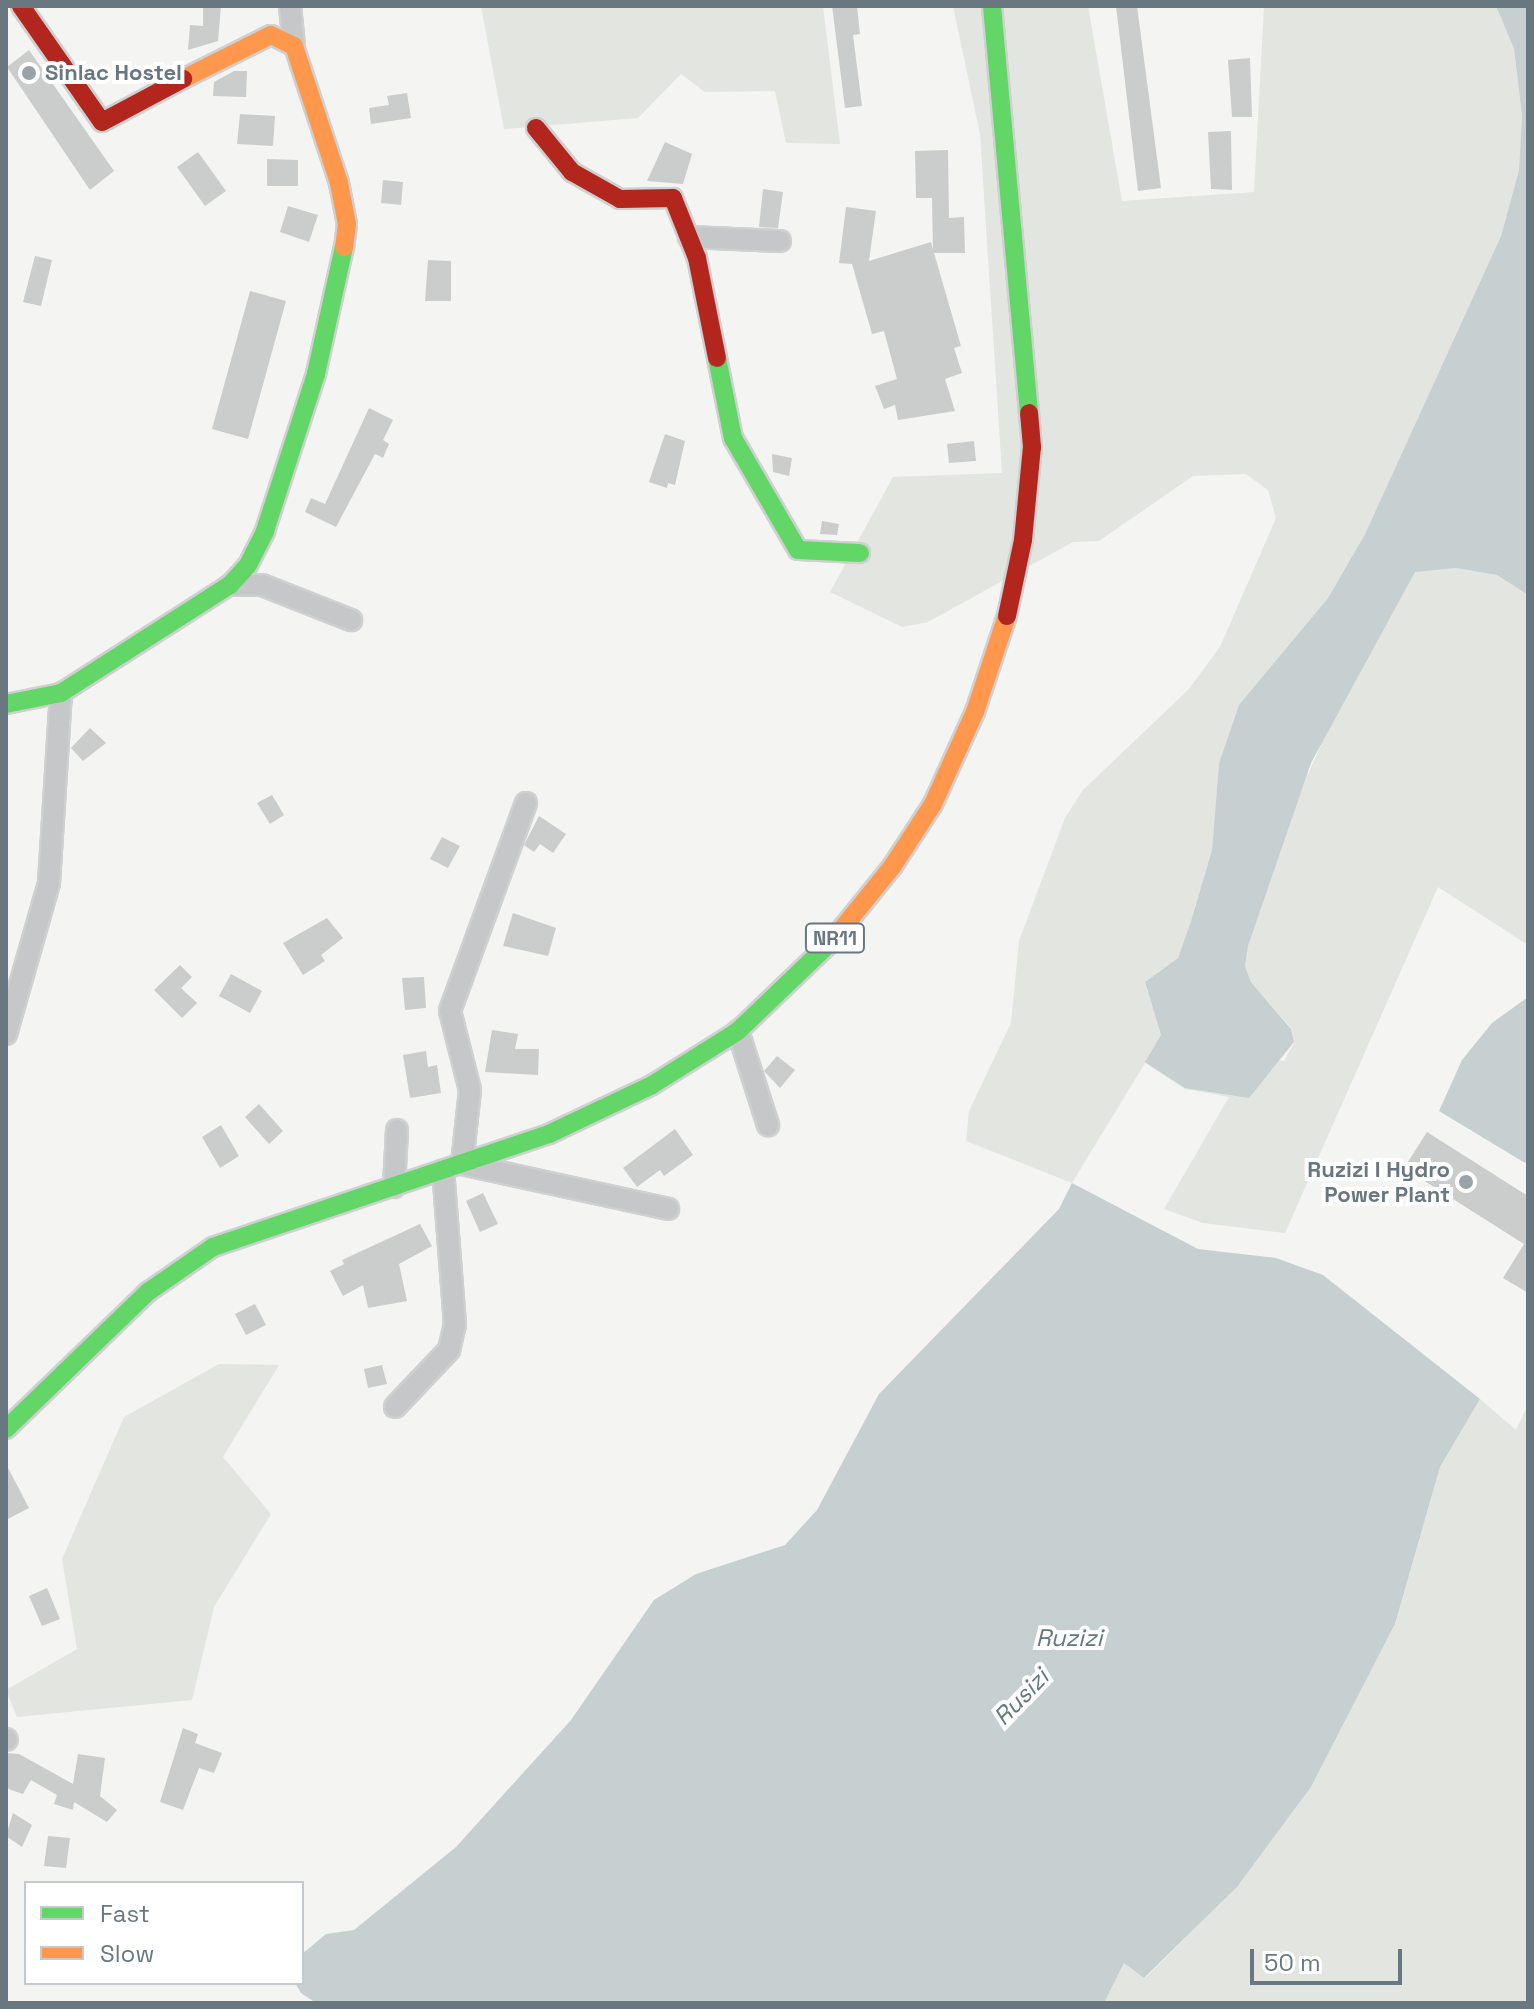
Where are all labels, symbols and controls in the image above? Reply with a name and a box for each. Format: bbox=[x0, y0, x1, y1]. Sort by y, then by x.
place label: Sinlac Hostel bbox=[45, 60, 182, 86]
marker: Sinlac Hostel bbox=[20, 64, 38, 82]
road number: NR11 bbox=[803, 922, 867, 954]
place label: Ruzizi I Hydro Power Plant bbox=[1307, 1156, 1450, 1208]
marker: Ruzizi I Hydro Power Plant bbox=[1457, 1173, 1475, 1191]
water label: Ruzizi bbox=[1036, 1624, 1102, 1652]
water label: Rusizi bbox=[987, 1663, 1055, 1731]
legend bbox=[24, 1881, 304, 1985]
text: Fast bbox=[100, 1898, 150, 1929]
scale bar bbox=[1254, 1933, 1406, 1983]
text: Slow bbox=[100, 1938, 154, 1969]
text: 50 m bbox=[1264, 1947, 1321, 1978]

